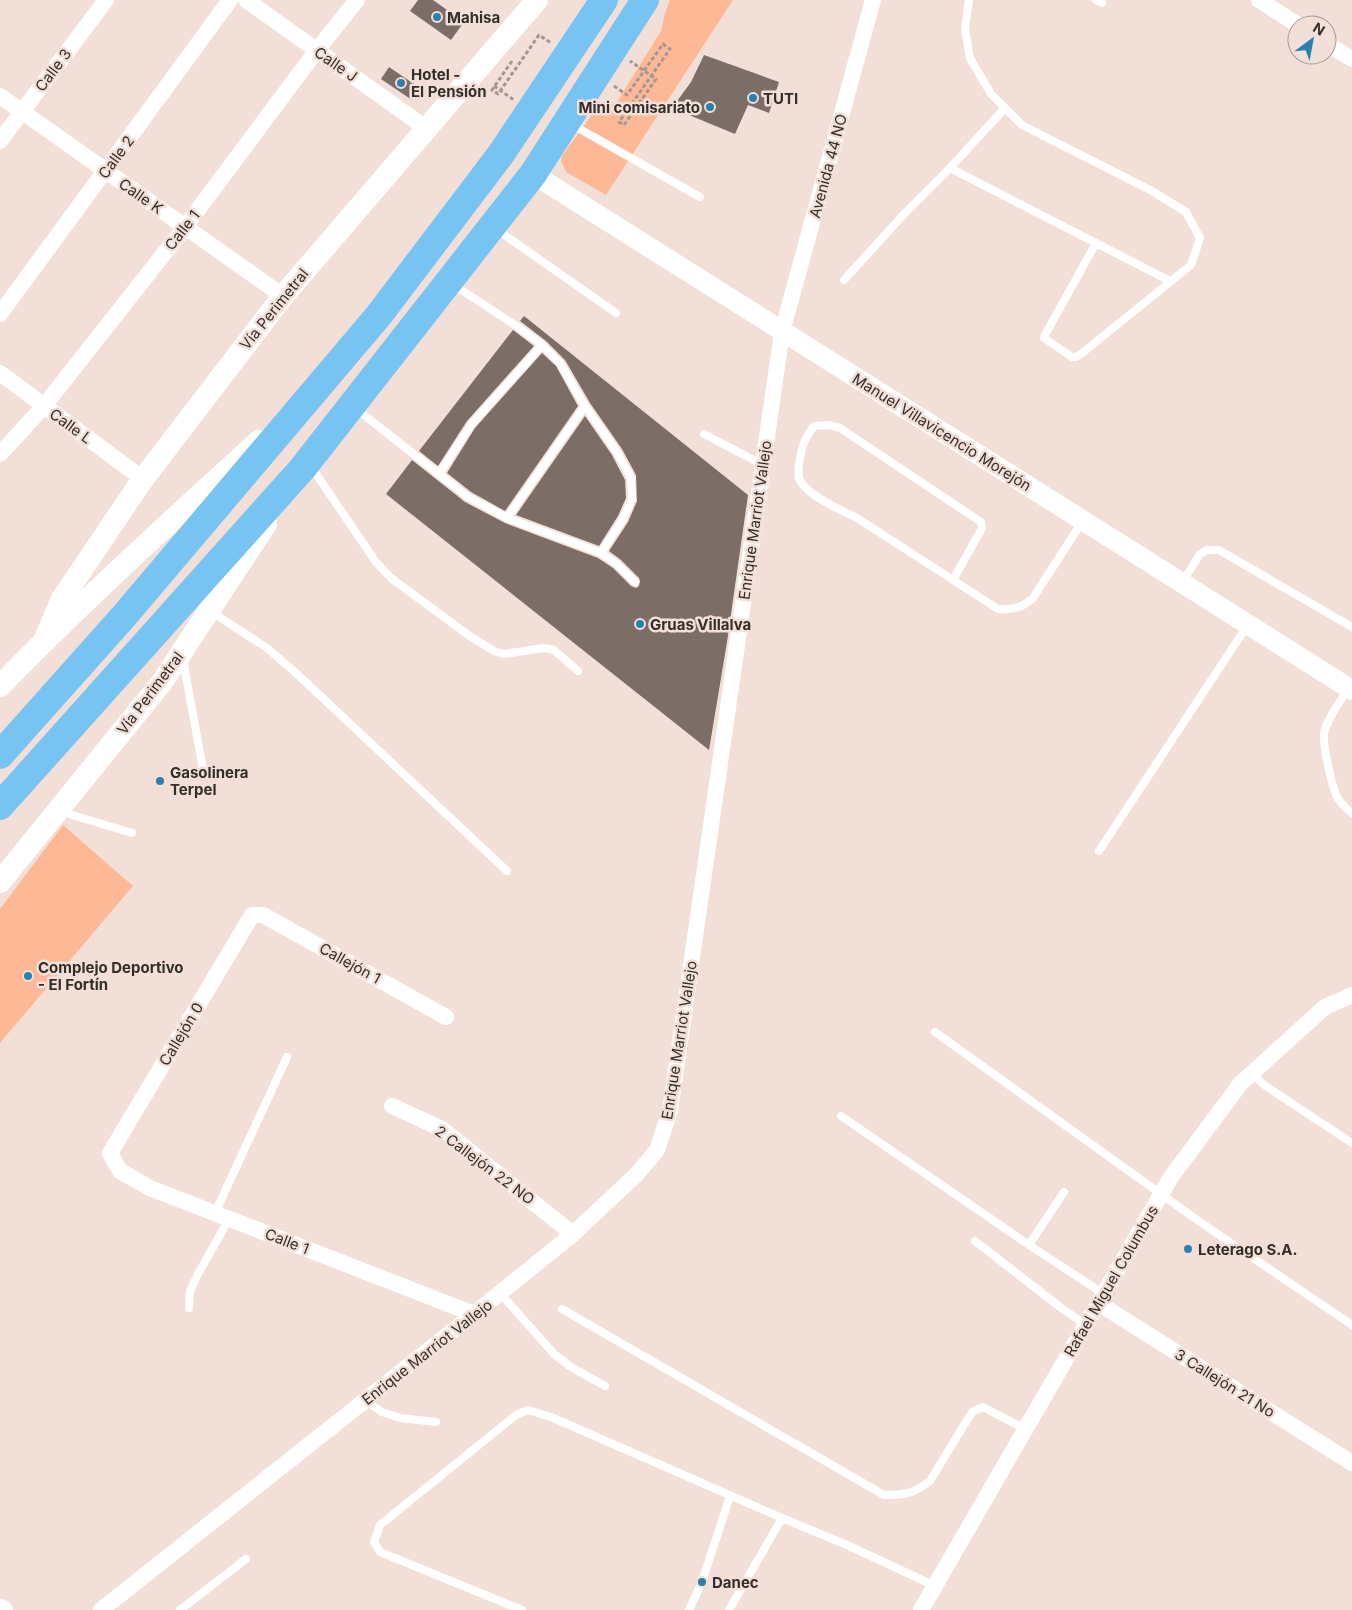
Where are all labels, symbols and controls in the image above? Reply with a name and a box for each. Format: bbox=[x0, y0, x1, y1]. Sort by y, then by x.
place label: Mahisa bbox=[447, 8, 500, 27]
marker: Mahisa bbox=[431, 11, 443, 23]
north arrow bbox=[1287, 15, 1337, 65]
text: N bbox=[1310, 19, 1328, 39]
street label: Calle J bbox=[311, 42, 361, 86]
street label: Calle 3 bbox=[31, 45, 75, 95]
place label: Hotel - El Pensión bbox=[411, 65, 487, 101]
marker: Hotel - El Pensión bbox=[395, 77, 407, 89]
place label: TUTI bbox=[763, 89, 798, 108]
marker: TUTI bbox=[747, 92, 759, 104]
place label: Mini comisariato bbox=[579, 98, 700, 117]
marker: Mini comisariato bbox=[704, 101, 716, 113]
street label: Avenida 44 NO bbox=[805, 112, 851, 220]
street label: Calle 2 bbox=[94, 132, 138, 182]
street label: Calle K bbox=[115, 174, 167, 218]
street label: Calle 1 bbox=[160, 206, 204, 254]
street label: Vía Perimetral bbox=[236, 265, 312, 353]
street label: Manuel Villavicencio Morejón bbox=[849, 369, 1035, 495]
street label: Calle L bbox=[46, 404, 96, 448]
street label: Enrique Marriot Vallejo bbox=[734, 439, 776, 601]
place label: Gruas Villalva bbox=[650, 615, 751, 634]
marker: Gruas Villalva bbox=[634, 618, 646, 630]
street label: Vía Perimetral bbox=[113, 648, 187, 738]
place label: Gasolinera Terpel bbox=[170, 763, 249, 799]
marker: Gasolinera Terpel bbox=[154, 775, 166, 787]
street label: Callejón 1 bbox=[316, 938, 384, 988]
place label: Complejo Deportivo - El Fortín bbox=[38, 958, 184, 994]
street label: Enrique Marriot Vallejo bbox=[657, 959, 701, 1121]
marker: Complejo Deportivo - El Fortín bbox=[22, 970, 34, 982]
street label: Callejón 0 bbox=[155, 999, 207, 1069]
street label: 2 Callejón 22 NO bbox=[431, 1121, 539, 1209]
street label: Rafael Miguel Columbus bbox=[1060, 1202, 1162, 1360]
street label: Calle 1 bbox=[262, 1224, 312, 1258]
place label: Leterago S.A. bbox=[1198, 1240, 1298, 1259]
marker: Leterago S.A. bbox=[1182, 1243, 1194, 1255]
street label: Enrique Marriot Vallejo bbox=[358, 1295, 496, 1409]
street label: 3 Callejón 21 No bbox=[1171, 1345, 1279, 1421]
place label: Danec bbox=[712, 1573, 759, 1592]
marker: Danec bbox=[696, 1576, 708, 1588]

